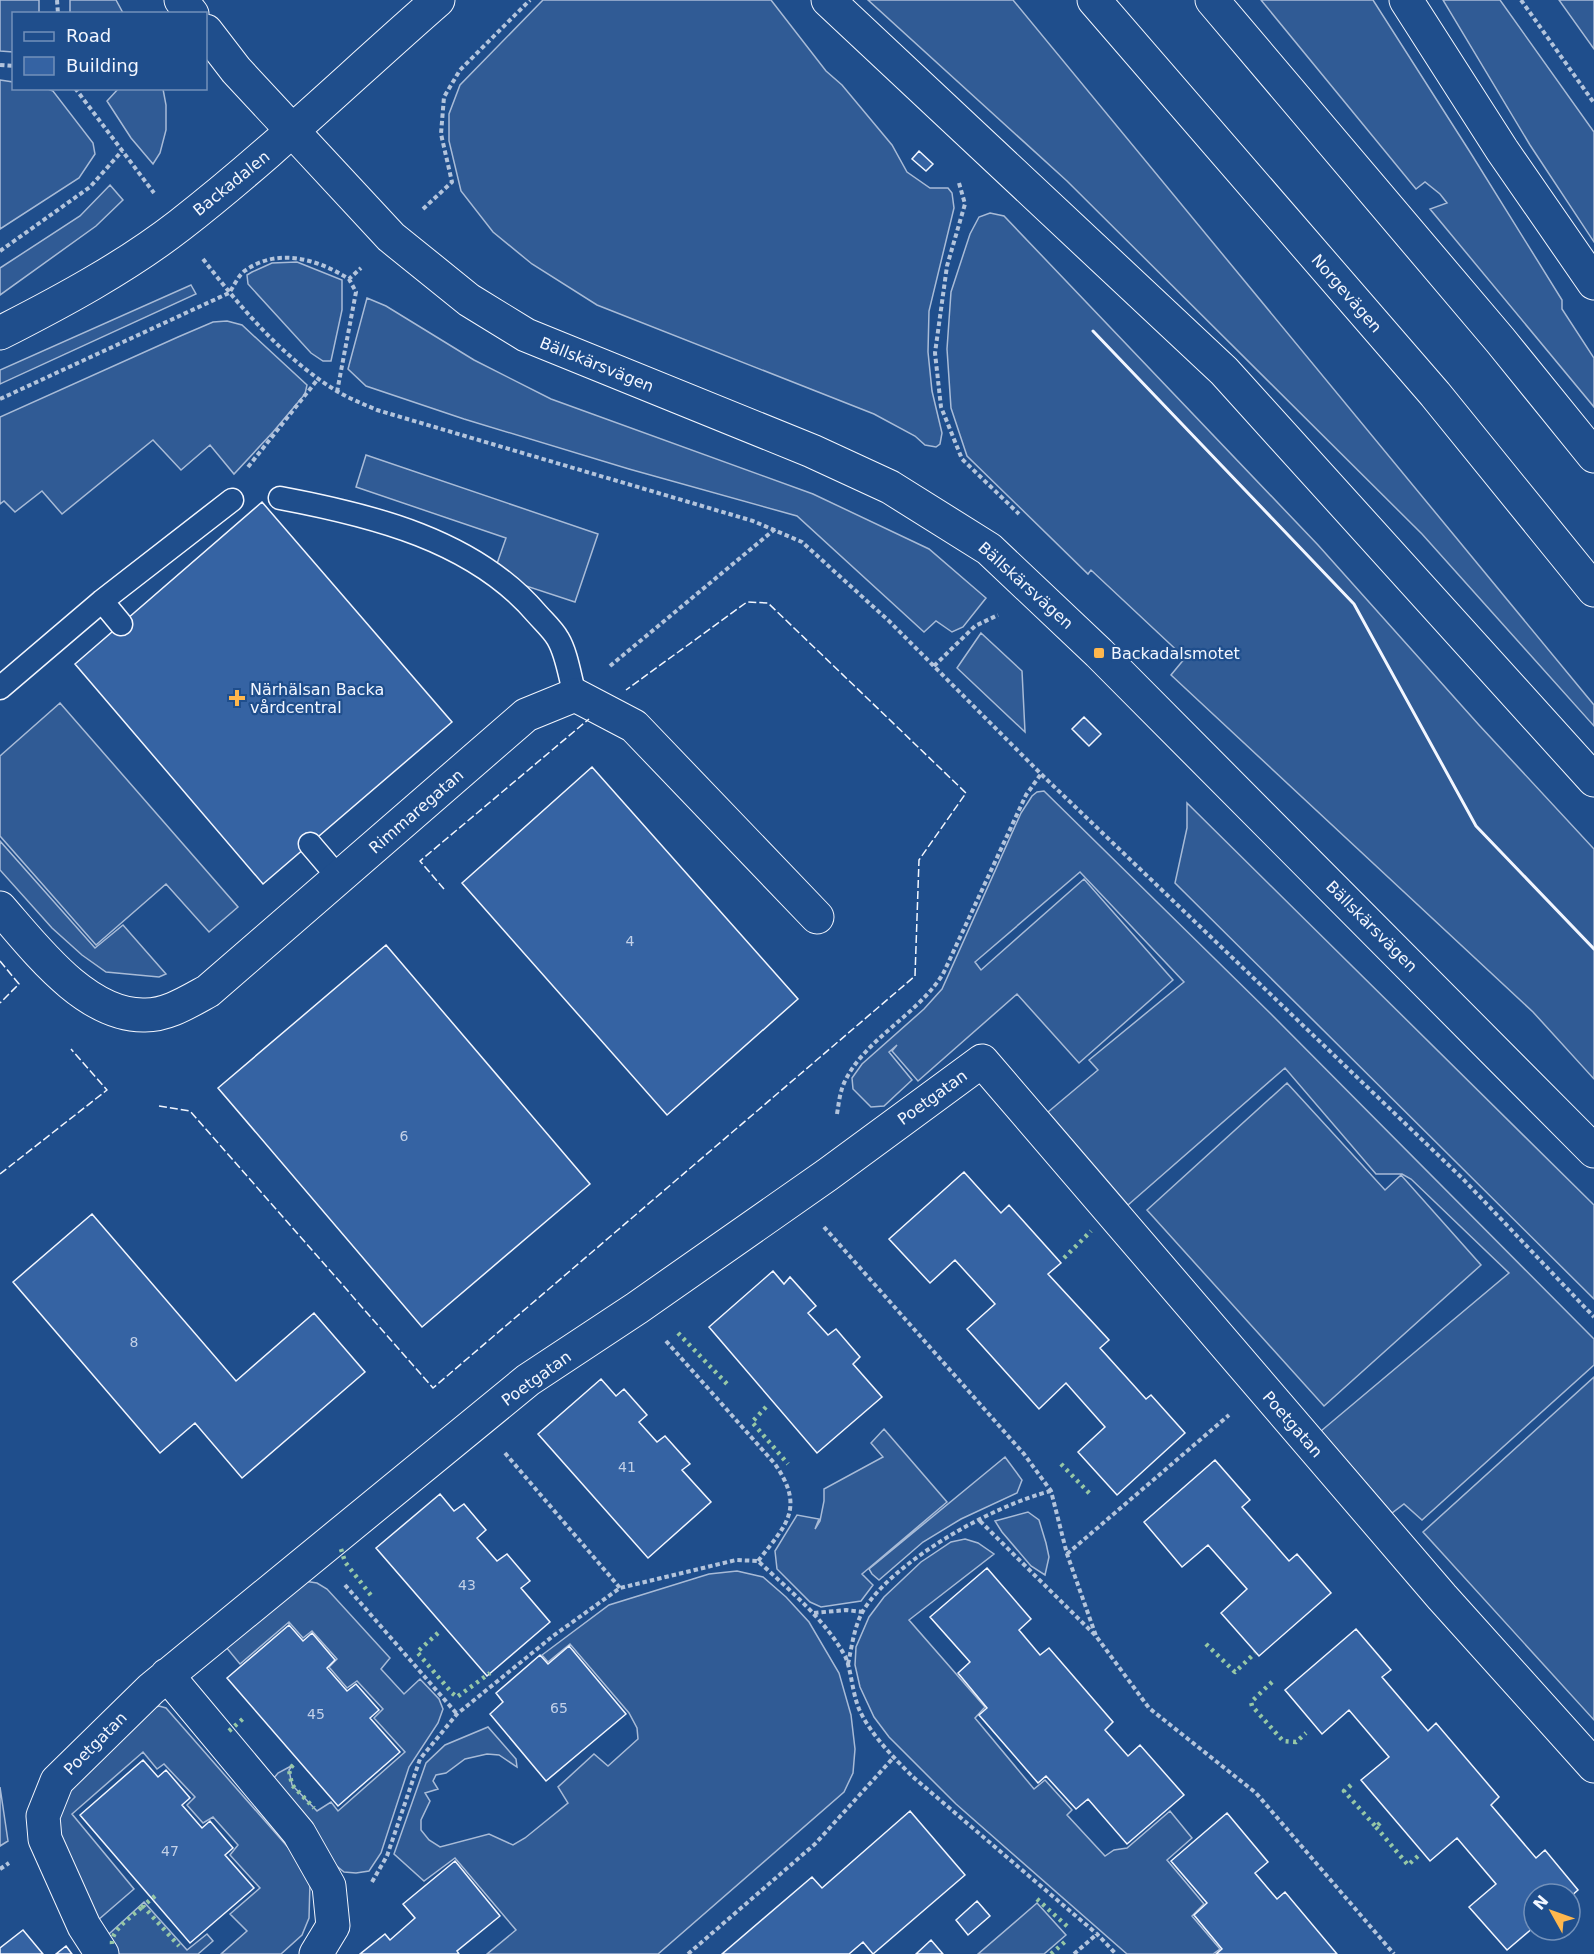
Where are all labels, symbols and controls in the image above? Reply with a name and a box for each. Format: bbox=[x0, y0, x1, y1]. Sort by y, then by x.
legend bbox=[12, 12, 207, 90]
text: Road bbox=[66, 25, 111, 46]
text: Building bbox=[66, 55, 139, 76]
street label: Backadalen bbox=[189, 147, 273, 220]
street label: Norgevägen bbox=[1307, 250, 1386, 336]
street label: Bällskärsvägen bbox=[537, 333, 657, 396]
street label: Bällskärsvägen bbox=[974, 538, 1077, 633]
place label: Backadalsmotet bbox=[1111, 644, 1240, 663]
marker: Backadalsmotet bbox=[1092, 646, 1106, 660]
place label: Närhälsan Backa vårdcentral bbox=[250, 680, 384, 717]
marker: Närhälsan Backa vårdcentral bbox=[228, 689, 246, 707]
street label: Rimmaregatan bbox=[365, 765, 467, 858]
street label: Bällskärsvägen bbox=[1322, 877, 1421, 976]
house number: 4 bbox=[626, 933, 635, 949]
street label: Poetgatan bbox=[894, 1066, 971, 1129]
house number: 6 bbox=[400, 1128, 409, 1144]
house number: 8 bbox=[130, 1334, 138, 1350]
street label: Poetgatan bbox=[498, 1347, 575, 1410]
street label: Poetgatan bbox=[1259, 1387, 1326, 1461]
house number: 41 bbox=[618, 1459, 636, 1475]
house number: 43 bbox=[458, 1577, 476, 1593]
house number: 65 bbox=[550, 1700, 568, 1716]
house number: 45 bbox=[307, 1706, 325, 1722]
street label: Poetgatan bbox=[60, 1708, 131, 1779]
house number: 47 bbox=[161, 1843, 179, 1859]
north arrow bbox=[1522, 1882, 1582, 1942]
text: N bbox=[1529, 1891, 1552, 1914]

